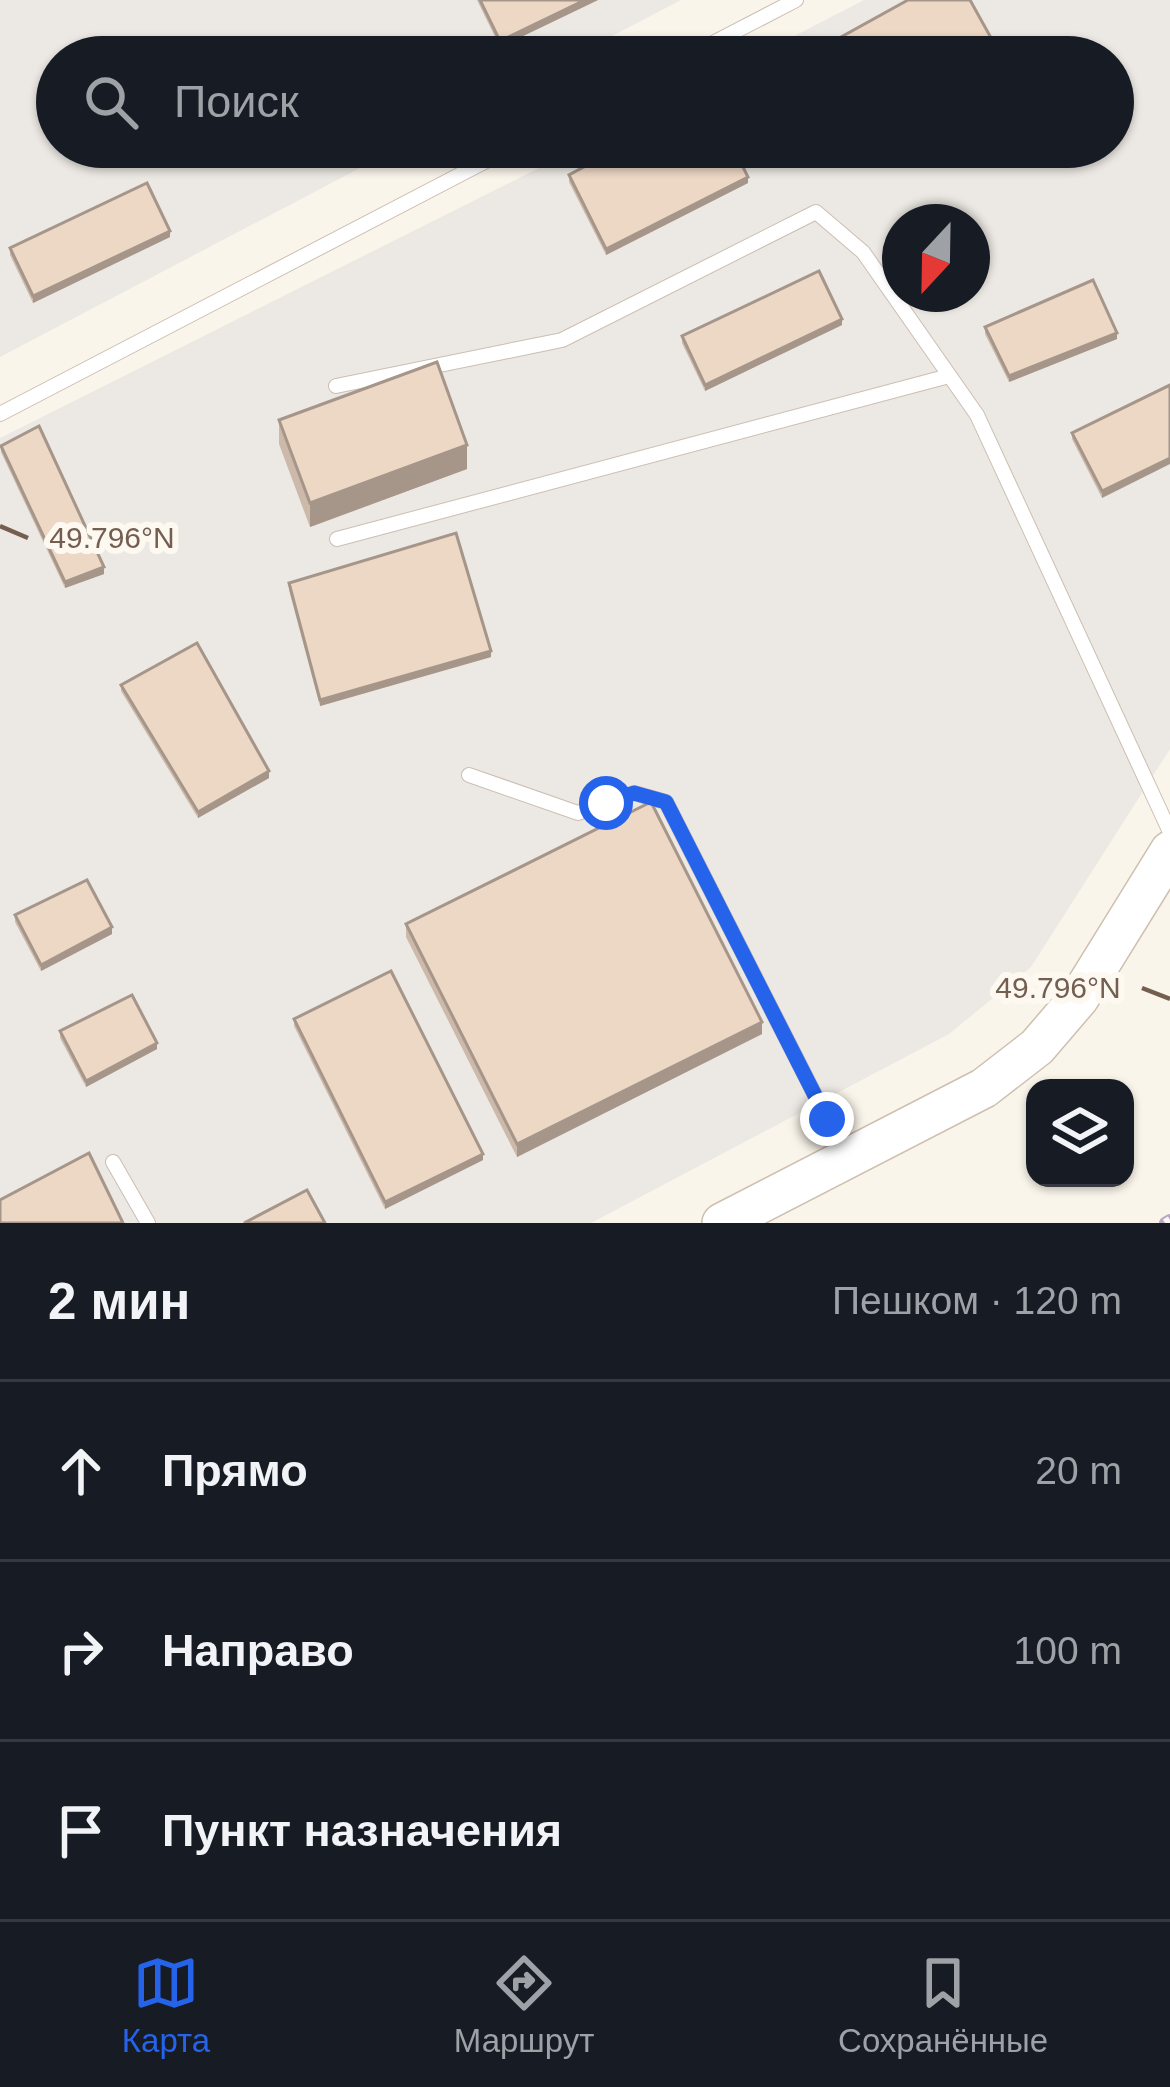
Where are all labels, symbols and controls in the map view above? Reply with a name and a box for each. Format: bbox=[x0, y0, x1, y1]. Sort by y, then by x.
search box bbox=[36, 36, 1134, 168]
icon: search bbox=[78, 69, 144, 135]
text: Поиск bbox=[174, 76, 299, 127]
north arrow bbox=[882, 204, 990, 312]
text: 49.796°N bbox=[49, 521, 175, 554]
route start bbox=[579, 776, 633, 830]
text: 49.796°N bbox=[995, 971, 1121, 1004]
map controls bbox=[1026, 1079, 1134, 1187]
button: layers bbox=[1026, 1079, 1134, 1187]
route end bbox=[800, 1092, 854, 1146]
text: 2 мин bbox=[48, 1273, 190, 1330]
text: Пешком · 120 m bbox=[832, 1279, 1122, 1322]
icon: ahead bbox=[48, 1438, 114, 1504]
text: Прямо bbox=[162, 1445, 308, 1496]
text: 20 m bbox=[1035, 1449, 1122, 1492]
icon: right bbox=[48, 1618, 114, 1684]
text: Направо bbox=[162, 1625, 354, 1676]
text: 100 m bbox=[1014, 1629, 1122, 1672]
icon: arrive bbox=[48, 1798, 114, 1864]
text: Пункт назначения bbox=[162, 1805, 562, 1856]
tab: Карта bbox=[122, 1950, 210, 2060]
tab: Маршрут bbox=[454, 1950, 594, 2060]
tab: Сохранённые bbox=[838, 1950, 1048, 2060]

